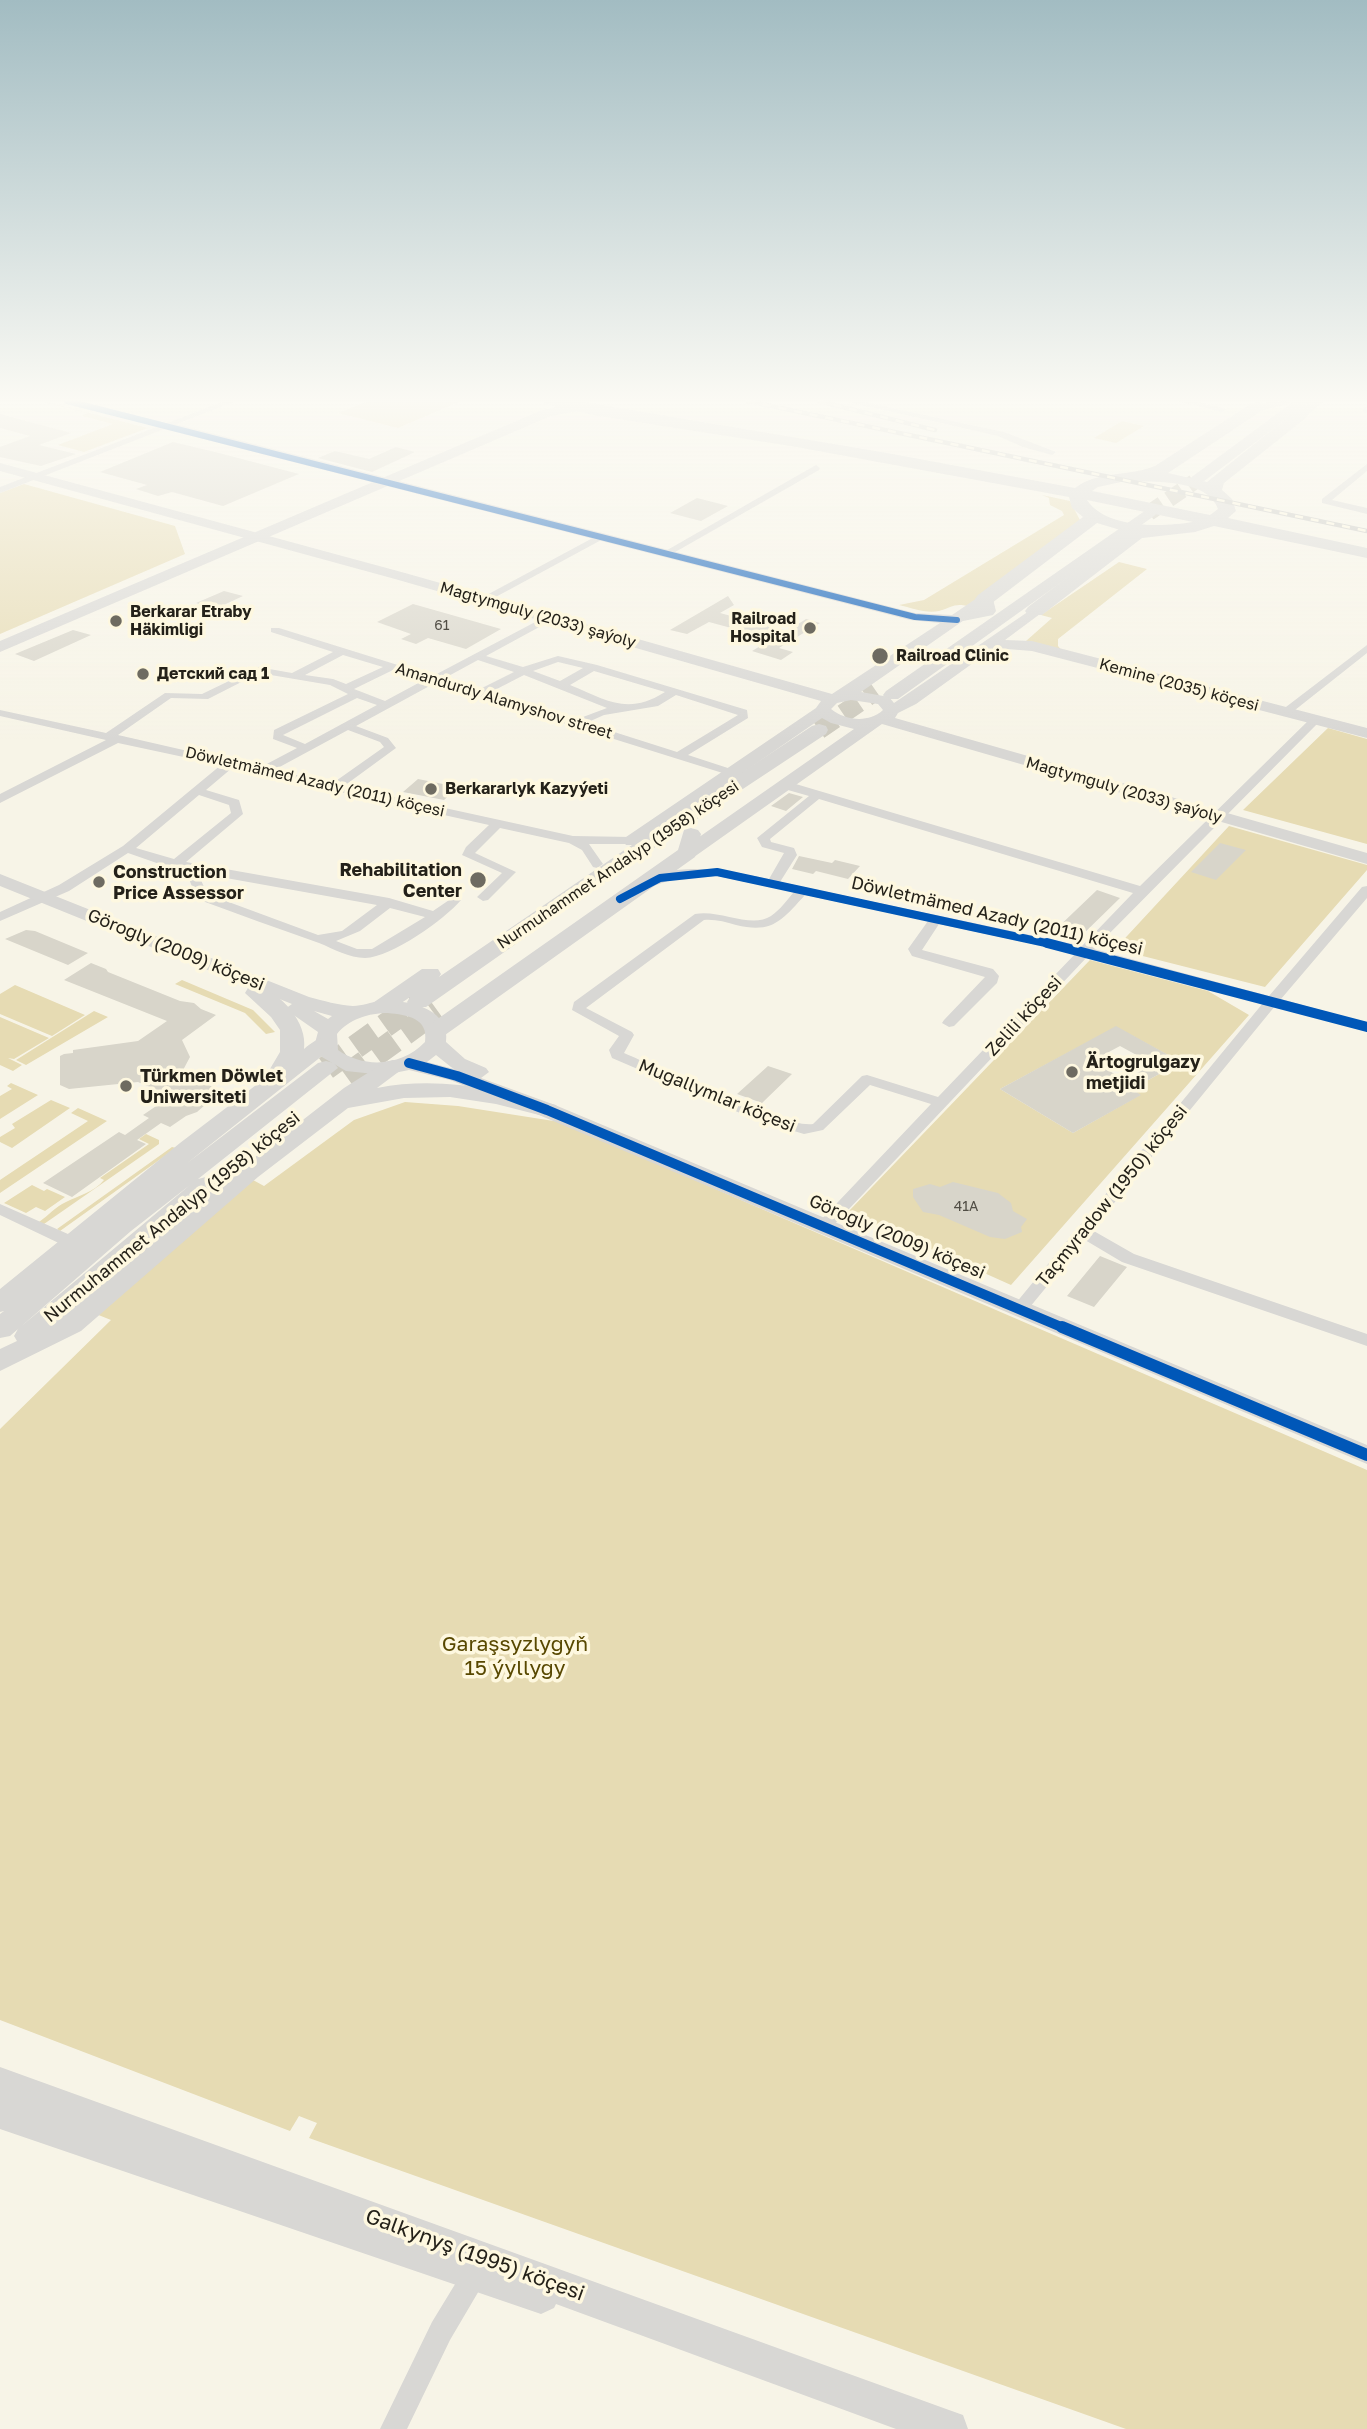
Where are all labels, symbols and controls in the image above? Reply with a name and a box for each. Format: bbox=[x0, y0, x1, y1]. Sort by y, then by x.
street label: Magtymguly (2033) şaýoly bbox=[438, 578, 638, 652]
place label: Berkarar Etraby Häkimligi bbox=[130, 602, 252, 640]
place label: Railroad Hospital bbox=[730, 609, 796, 647]
marker: Berkarar Etraby Häkimligi bbox=[108, 613, 124, 629]
house number: 61 bbox=[434, 618, 450, 634]
marker: Railroad Hospital bbox=[802, 620, 818, 636]
marker: Railroad Clinic bbox=[870, 646, 890, 666]
place label: Railroad Clinic bbox=[896, 646, 1009, 666]
street label: Kemine (2035) köçesi bbox=[1097, 654, 1261, 716]
street label: Amandurdy Alamyshov street bbox=[393, 659, 615, 743]
place label: Детский сад 1 bbox=[157, 664, 269, 684]
marker: Детский сад 1 bbox=[135, 666, 151, 682]
street label: Döwletmämed Azady (2011) köçesi bbox=[183, 743, 447, 821]
street label: Magtymguly (2033) şaýoly bbox=[1024, 753, 1224, 827]
street label: Nurmuhammet Andalyp (1958) köçesi bbox=[493, 777, 743, 953]
place label: Berkararlyk Kazyýeti bbox=[445, 779, 608, 799]
marker: Berkararlyk Kazyýeti bbox=[423, 781, 439, 797]
place label: Rehabilitation Center bbox=[339, 859, 462, 902]
place label: Construction Price Assessor bbox=[113, 861, 244, 903]
marker: Rehabilitation Center bbox=[468, 870, 488, 890]
street label: Döwletmämed Azady (2011) köçesi bbox=[849, 872, 1145, 960]
marker: Construction Price Assessor bbox=[91, 874, 107, 890]
street label: Görogly (2009) köçesi bbox=[84, 905, 268, 995]
street label: Zelili köçesi bbox=[981, 971, 1067, 1061]
place label: Ärtogrulgazy metjidi bbox=[1086, 1051, 1200, 1094]
street label: Mugallymlar köçesi bbox=[635, 1055, 799, 1137]
marker: Ärtogrulgazy metjidi bbox=[1064, 1064, 1080, 1080]
place label: Türkmen Döwlet Uniwersiteti bbox=[140, 1065, 283, 1108]
marker: Türkmen Döwlet Uniwersiteti bbox=[118, 1078, 134, 1094]
street label: Taçmyradow (1950) köçesi bbox=[1032, 1101, 1192, 1291]
street label: Nurmuhammet Andalyp (1958) köçesi bbox=[39, 1107, 305, 1327]
street label: Görogly (2009) köçesi bbox=[806, 1190, 988, 1284]
house number: 41A bbox=[954, 1199, 978, 1215]
park label: Garaşsyzlygyň 15 ýyllygy bbox=[442, 1631, 588, 1681]
street label: Galkynyş (1995) köçesi bbox=[362, 2204, 588, 2306]

